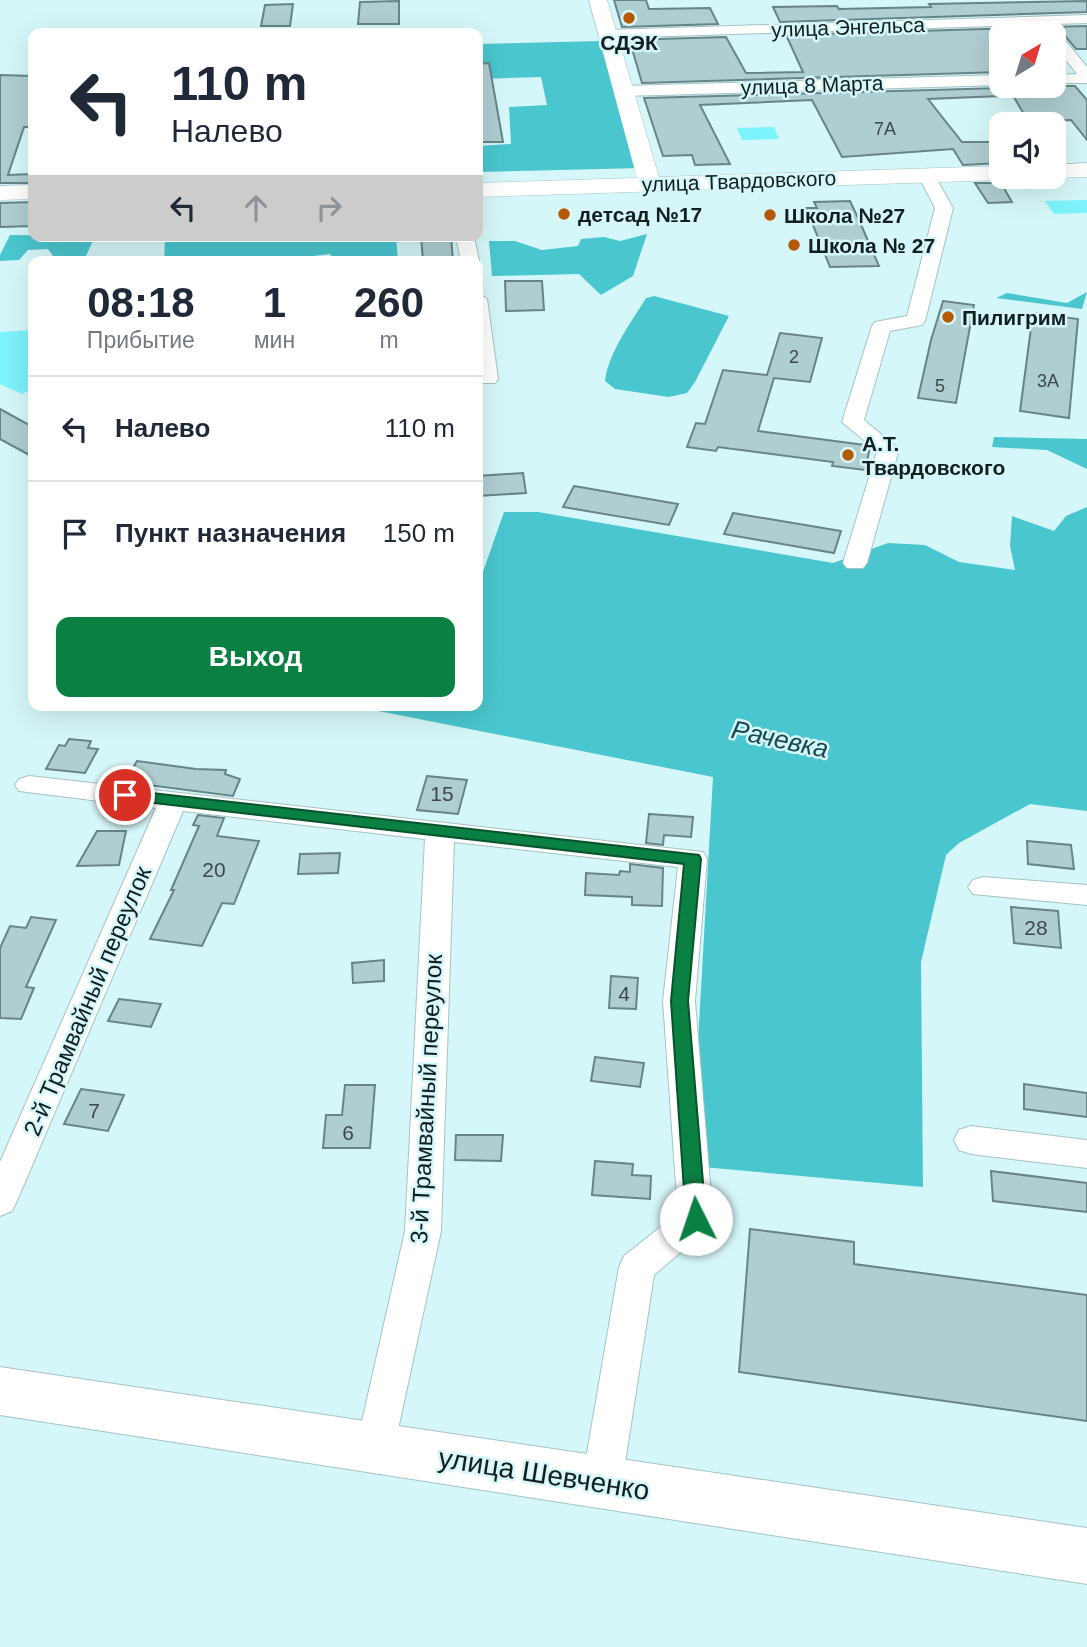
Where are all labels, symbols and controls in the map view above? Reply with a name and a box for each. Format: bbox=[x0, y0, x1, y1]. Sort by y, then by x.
marker: СДЭК bbox=[621, 10, 637, 26]
street label: улица Энгельса bbox=[771, 13, 926, 41]
north arrow bbox=[989, 21, 1066, 98]
map controls bbox=[989, 21, 1066, 189]
place label: СДЭК bbox=[600, 31, 658, 54]
icon: left bbox=[56, 56, 147, 147]
text: 110 m bbox=[171, 56, 307, 110]
street label: улица 8 Марта bbox=[740, 71, 884, 99]
button: sound bbox=[989, 112, 1066, 189]
text: Налево bbox=[171, 113, 283, 149]
house number: 7А bbox=[874, 119, 896, 139]
street label: улица Твардовского bbox=[641, 166, 837, 196]
icon: left bbox=[164, 189, 202, 227]
icon: ahead bbox=[237, 189, 275, 227]
icon: right bbox=[310, 189, 348, 227]
place label: детсад №17 bbox=[578, 203, 702, 226]
place label: Школа №27 bbox=[784, 204, 905, 227]
marker: детсад №17 bbox=[556, 206, 572, 222]
marker: Школа №27 bbox=[762, 207, 778, 223]
place label: Школа № 27 bbox=[808, 234, 935, 257]
marker: Школа № 27 bbox=[786, 237, 802, 253]
text: 08:18 bbox=[87, 279, 195, 326]
text: 1 bbox=[263, 279, 286, 326]
text: 260 bbox=[354, 279, 424, 326]
place label: Пилигрим bbox=[962, 306, 1066, 329]
marker: Пилигрим bbox=[940, 309, 956, 325]
text: Прибытие bbox=[87, 327, 195, 353]
text: мин bbox=[254, 327, 295, 353]
text: m bbox=[379, 327, 399, 353]
house number: 2 bbox=[789, 347, 799, 367]
house number: 3А bbox=[1037, 371, 1059, 391]
house number: 5 bbox=[935, 376, 945, 396]
icon: left bbox=[56, 410, 94, 448]
text: Налево bbox=[115, 413, 210, 443]
text: 110 m bbox=[385, 413, 455, 443]
place label: А.Т. Твардовского bbox=[862, 432, 1005, 479]
marker: А.Т. Твардовского bbox=[840, 447, 856, 463]
icon: arrive bbox=[56, 515, 94, 553]
text: Пункт назначения bbox=[115, 518, 346, 548]
text: 150 m bbox=[383, 518, 455, 548]
button: Выход bbox=[56, 617, 455, 697]
water label: Рачевка bbox=[729, 714, 831, 764]
pin bbox=[95, 765, 155, 825]
icon: arrive bbox=[106, 776, 144, 814]
house number: 15 bbox=[430, 782, 454, 805]
house number: 20 bbox=[202, 858, 226, 881]
street label: 2-й Трамвайный переулок bbox=[18, 862, 156, 1140]
house number: 28 bbox=[1024, 916, 1048, 939]
street label: 3-й Трамвайный переулок bbox=[405, 953, 447, 1245]
house number: 4 bbox=[618, 982, 630, 1005]
house number: 7 bbox=[88, 1099, 100, 1122]
house number: 6 bbox=[342, 1121, 354, 1144]
position arrow bbox=[659, 1182, 733, 1256]
street label: улица Шевченко bbox=[436, 1442, 652, 1506]

